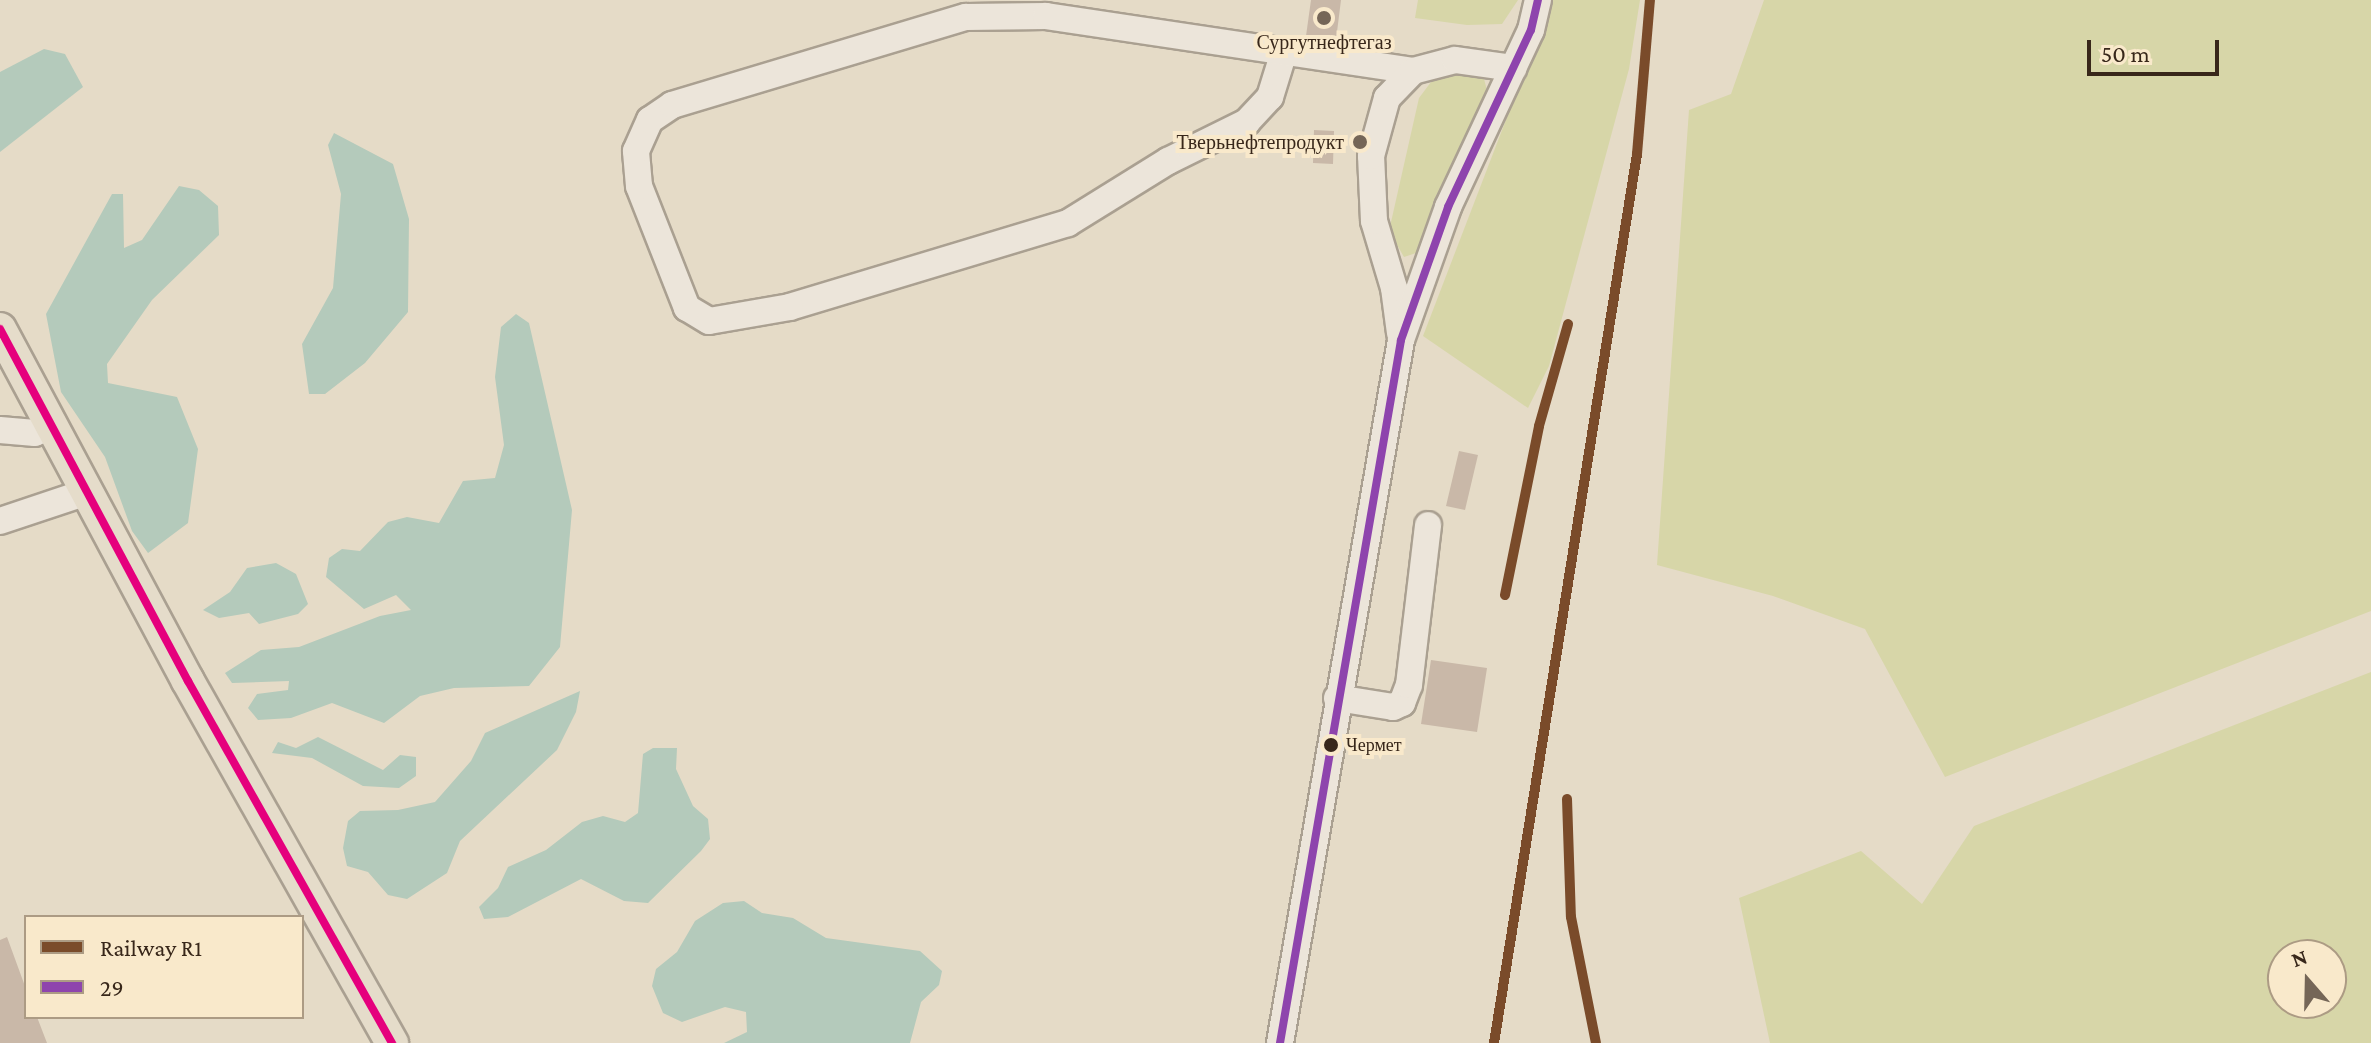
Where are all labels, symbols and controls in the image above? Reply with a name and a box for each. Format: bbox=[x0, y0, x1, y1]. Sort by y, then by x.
marker: Сургутнефтегаз bbox=[1315, 9, 1333, 27]
scale bar bbox=[2091, 24, 2223, 74]
place label: Сургутнефтегаз bbox=[1256, 30, 1392, 54]
text: 50 m bbox=[2101, 40, 2150, 67]
place label: Тверьнефтепродукт bbox=[1177, 130, 1344, 154]
marker: Тверьнефтепродукт bbox=[1351, 133, 1369, 151]
place label: Чермет bbox=[1346, 734, 1402, 756]
marker: Чермет bbox=[1323, 737, 1339, 753]
legend bbox=[24, 915, 304, 1019]
text: Railway R1 bbox=[100, 934, 202, 961]
north arrow bbox=[2267, 939, 2347, 1019]
text: N bbox=[2288, 944, 2311, 972]
text: 29 bbox=[100, 974, 124, 1001]

